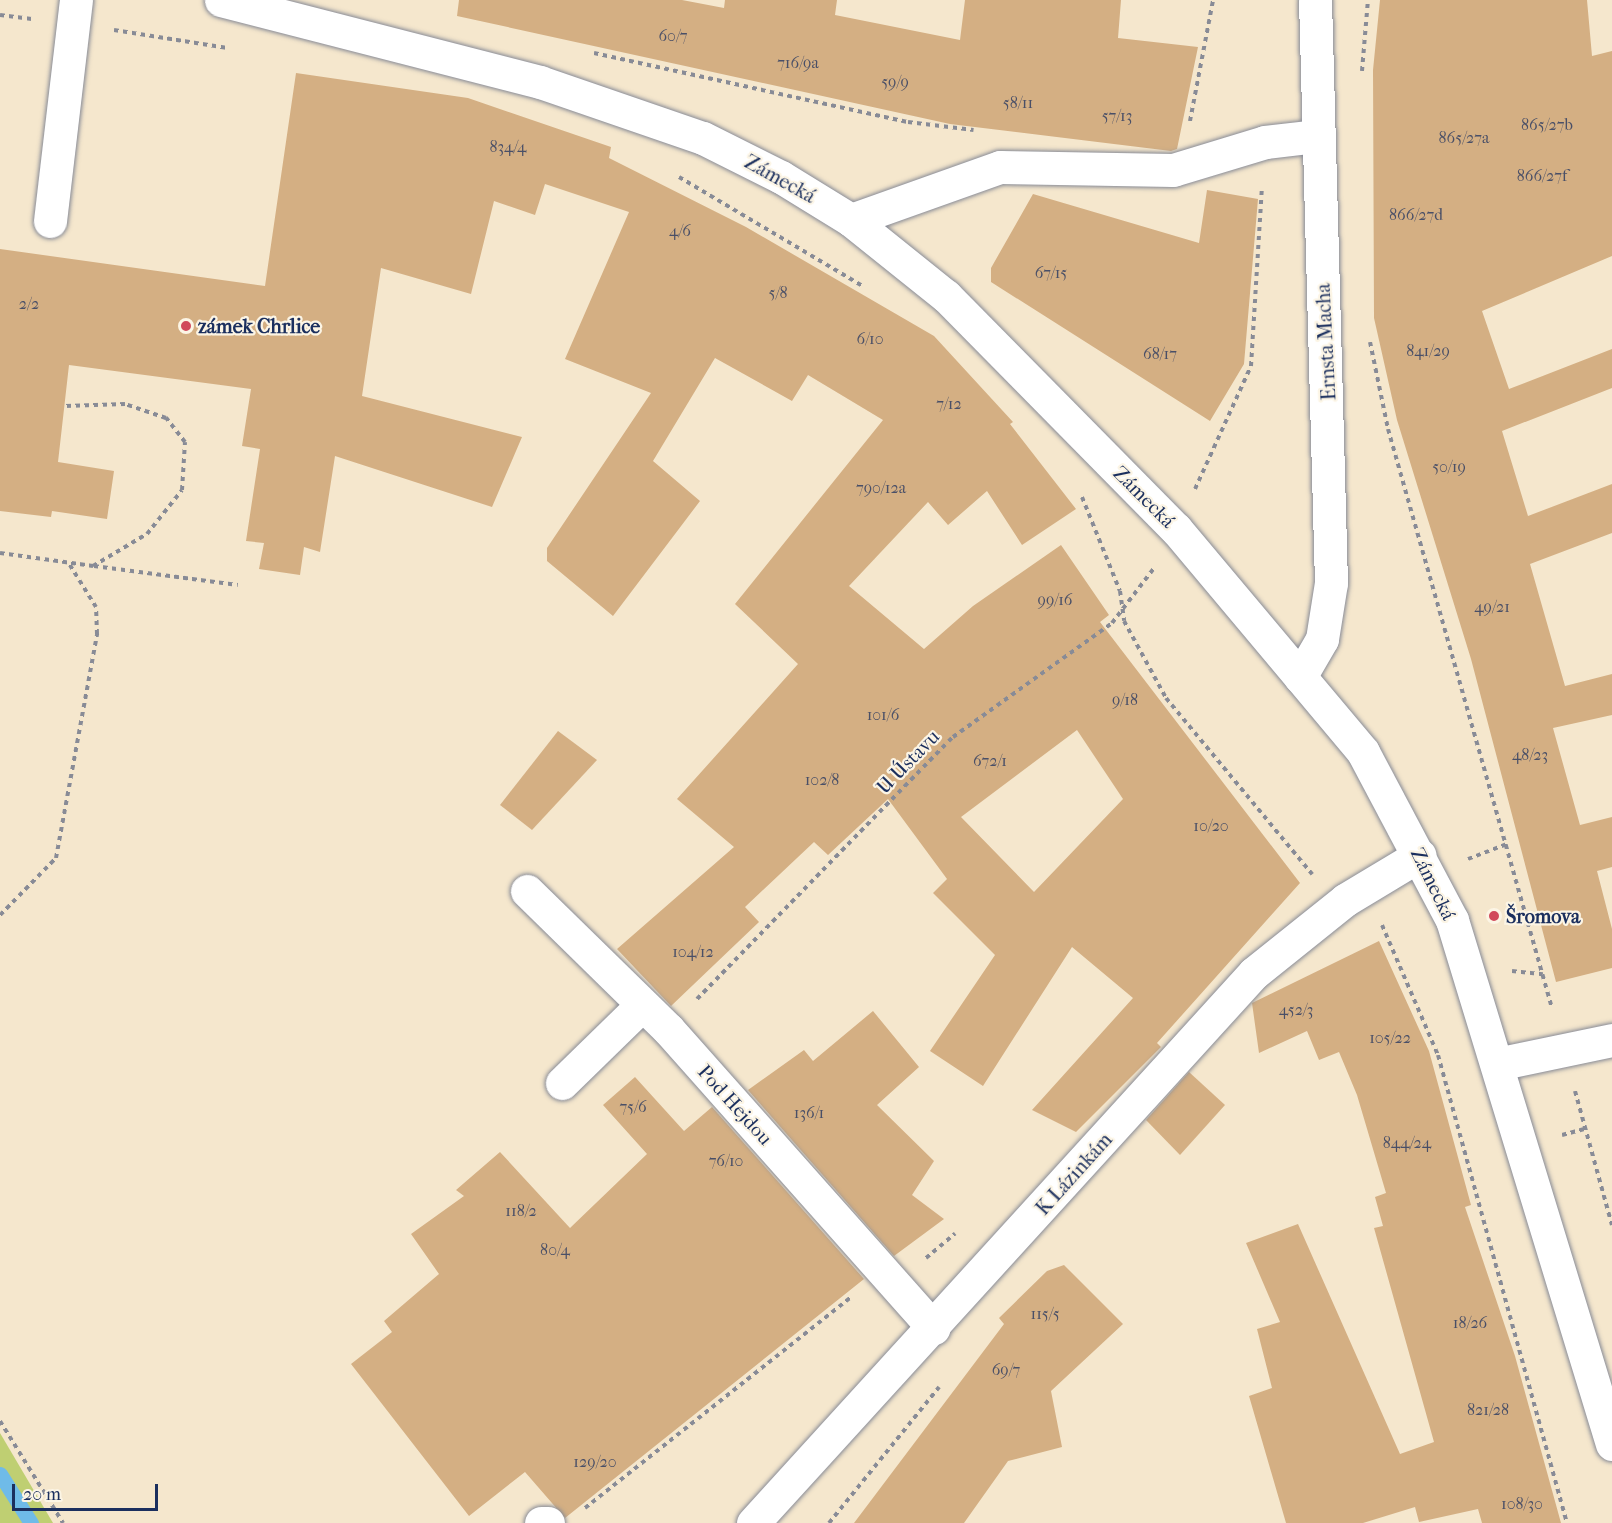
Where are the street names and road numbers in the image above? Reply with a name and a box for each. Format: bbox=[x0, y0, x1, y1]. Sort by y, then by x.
street label: Zámecká bbox=[740, 150, 820, 208]
street label: Ernsta Macha bbox=[1311, 283, 1341, 401]
street label: Zámecká bbox=[1108, 461, 1180, 533]
street label: U Ústavu bbox=[872, 725, 944, 799]
street label: Zámecká bbox=[1405, 844, 1461, 924]
street label: Pod Hejdou bbox=[693, 1060, 777, 1150]
street label: K Lázinkám bbox=[1031, 1128, 1117, 1220]

